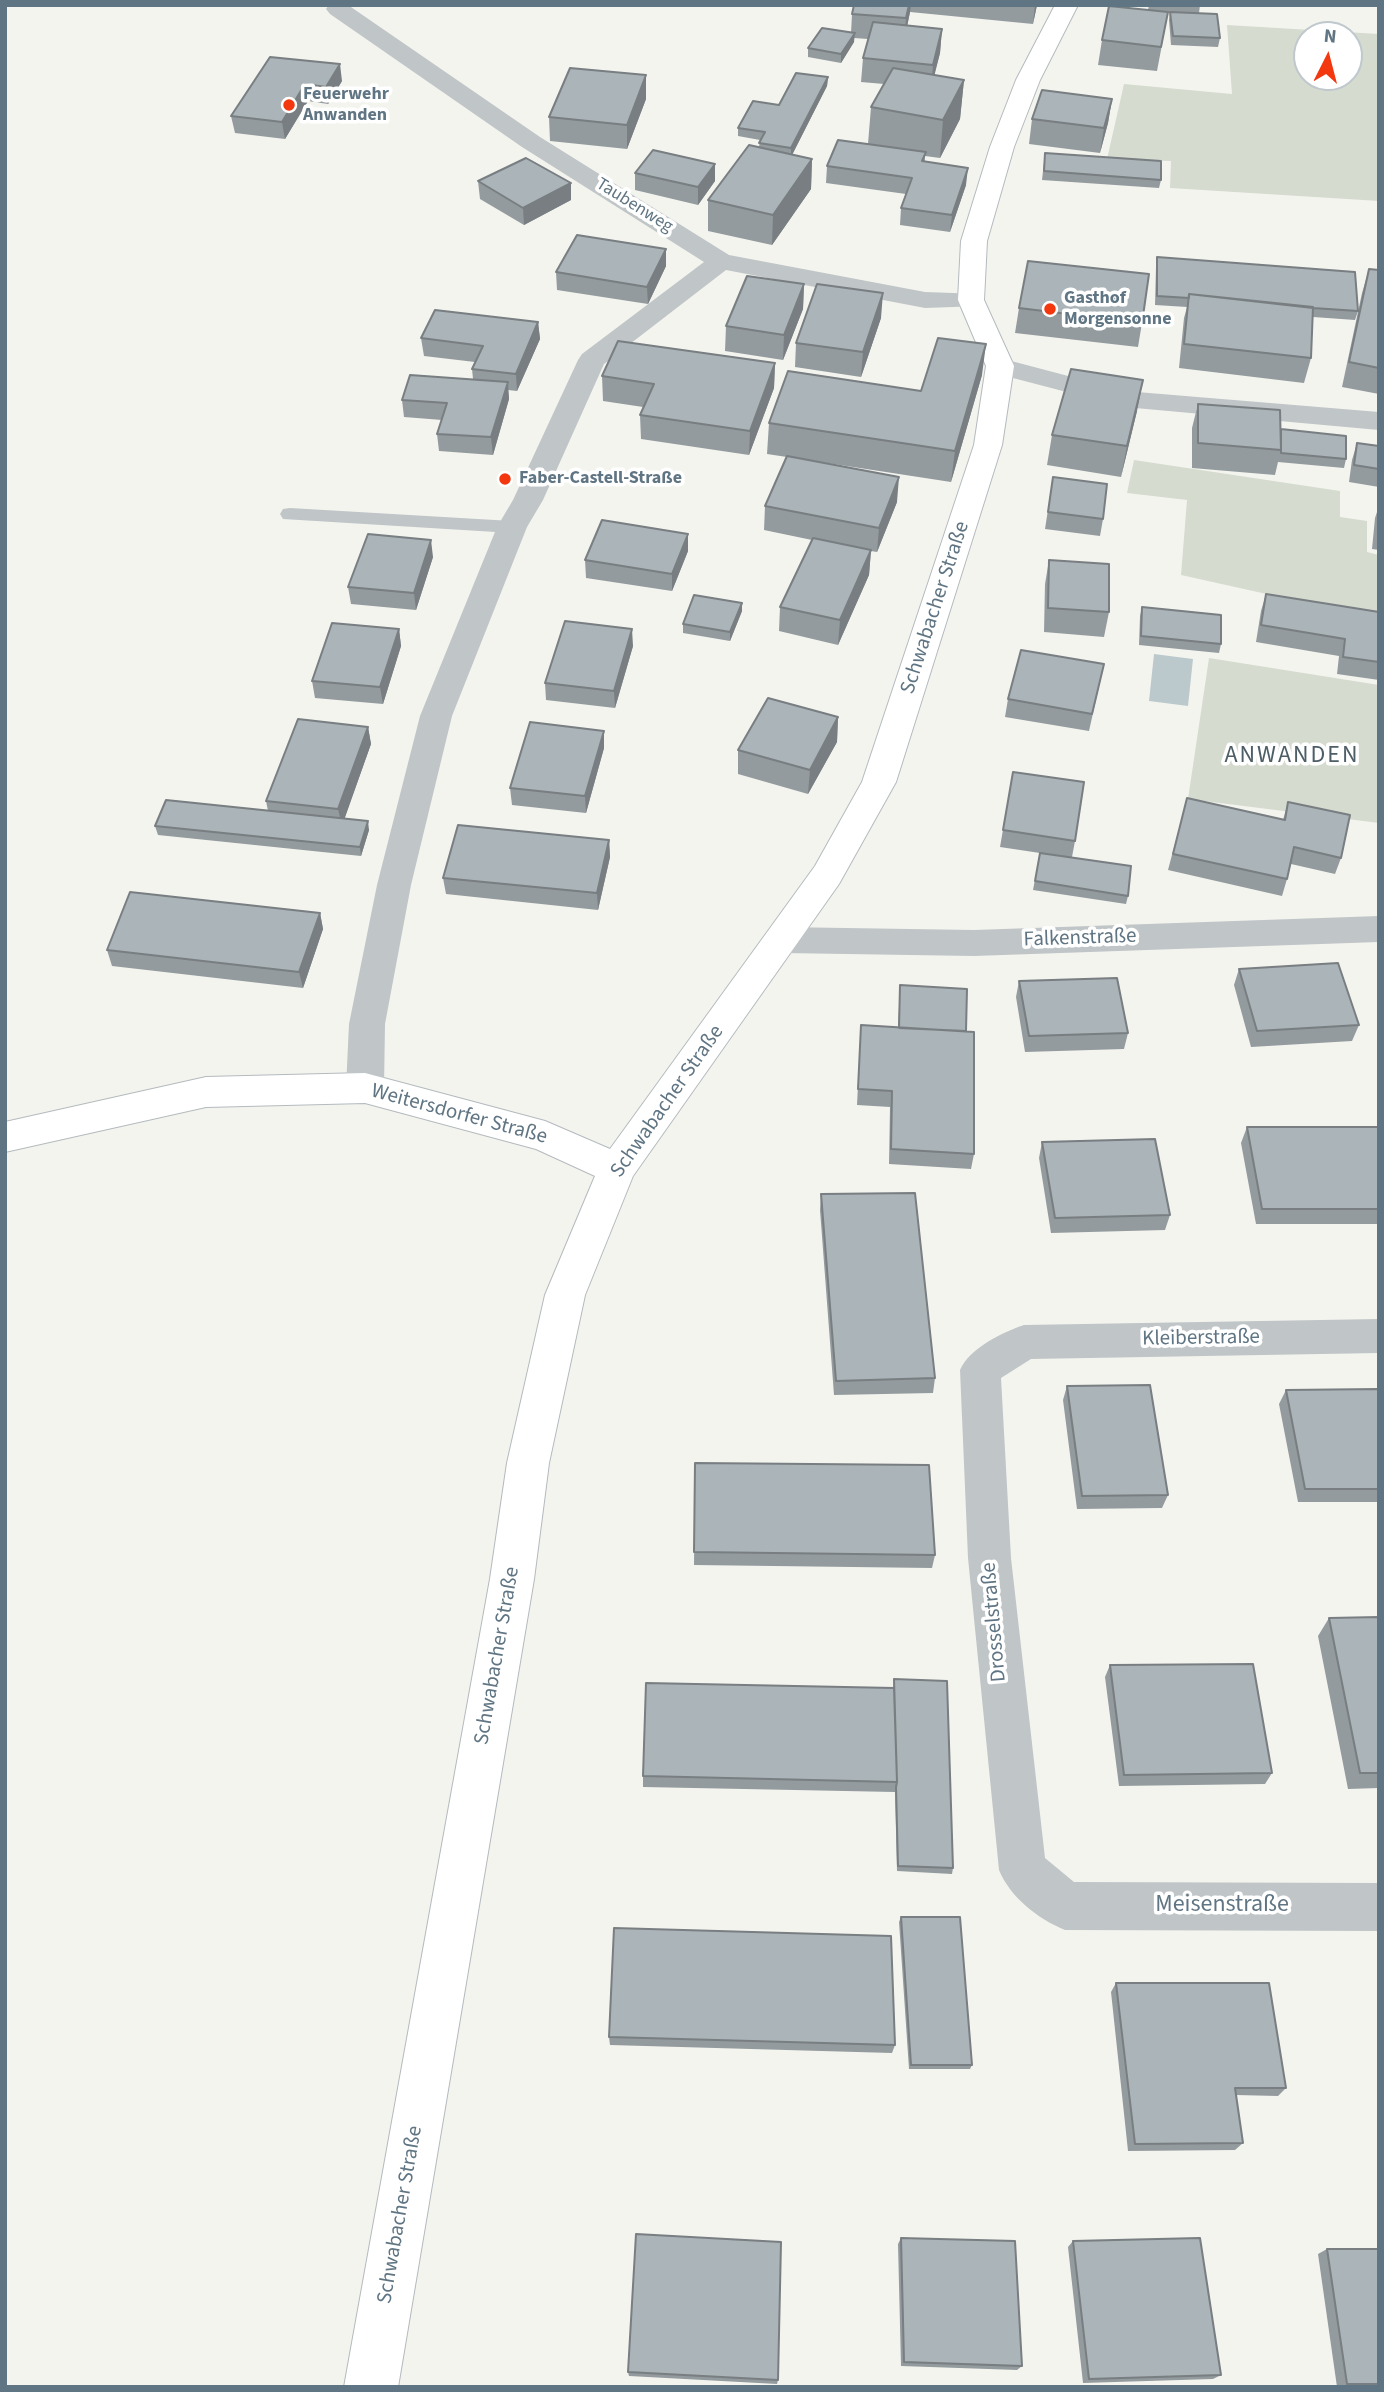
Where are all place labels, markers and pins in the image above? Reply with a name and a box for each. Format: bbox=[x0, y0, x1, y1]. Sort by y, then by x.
place label: Feuerwehr Anwanden bbox=[303, 84, 389, 126]
marker: Feuerwehr Anwanden bbox=[281, 97, 297, 113]
place label: Gasthof Morgensonne bbox=[1064, 288, 1171, 330]
marker: Gasthof Morgensonne bbox=[1042, 301, 1058, 317]
place label: Faber-Castell-Straße bbox=[519, 468, 682, 490]
marker: Faber-Castell-Straße bbox=[497, 471, 513, 487]

